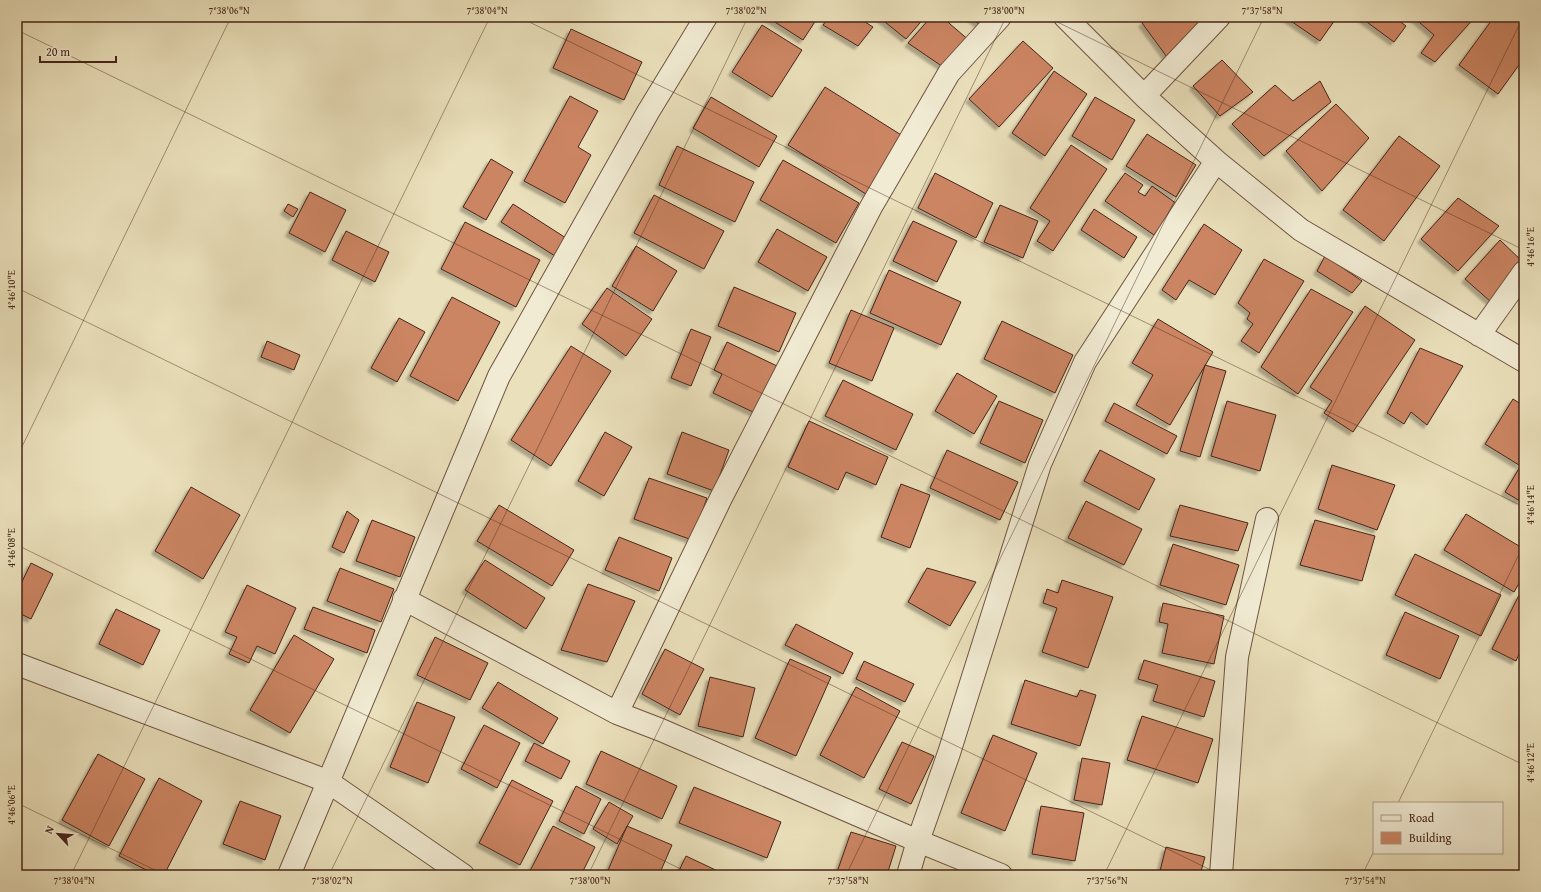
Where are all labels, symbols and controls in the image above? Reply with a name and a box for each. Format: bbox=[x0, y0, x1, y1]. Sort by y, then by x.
text: 7°38'06"N bbox=[208, 3, 250, 18]
text: 7°38'04"N bbox=[466, 3, 508, 18]
text: 7°38'02"N bbox=[725, 3, 767, 18]
text: 7°38'00"N bbox=[983, 3, 1025, 18]
text: 7°37'58"N bbox=[1241, 3, 1283, 18]
scale bar bbox=[40, 38, 116, 64]
text: 20 m bbox=[46, 43, 70, 60]
text: 4°46'16"E bbox=[1523, 227, 1538, 267]
text: 4°46'10"E bbox=[4, 270, 19, 310]
text: 4°46'14"E bbox=[1523, 485, 1538, 525]
text: 4°46'08"E bbox=[4, 528, 19, 568]
text: 4°46'12"E bbox=[1523, 743, 1538, 783]
text: 4°46'06"E bbox=[4, 785, 19, 825]
legend bbox=[1373, 802, 1503, 854]
text: Road bbox=[1409, 809, 1435, 826]
north arrow bbox=[38, 814, 78, 854]
text: N bbox=[40, 822, 58, 836]
text: Building bbox=[1409, 829, 1452, 846]
text: 7°38'04"N bbox=[53, 873, 95, 888]
text: 7°38'02"N bbox=[311, 873, 353, 888]
text: 7°38'00"N bbox=[569, 873, 611, 888]
text: 7°37'58"N bbox=[827, 873, 869, 888]
text: 7°37'56"N bbox=[1086, 873, 1128, 888]
text: 7°37'54"N bbox=[1344, 873, 1386, 888]

